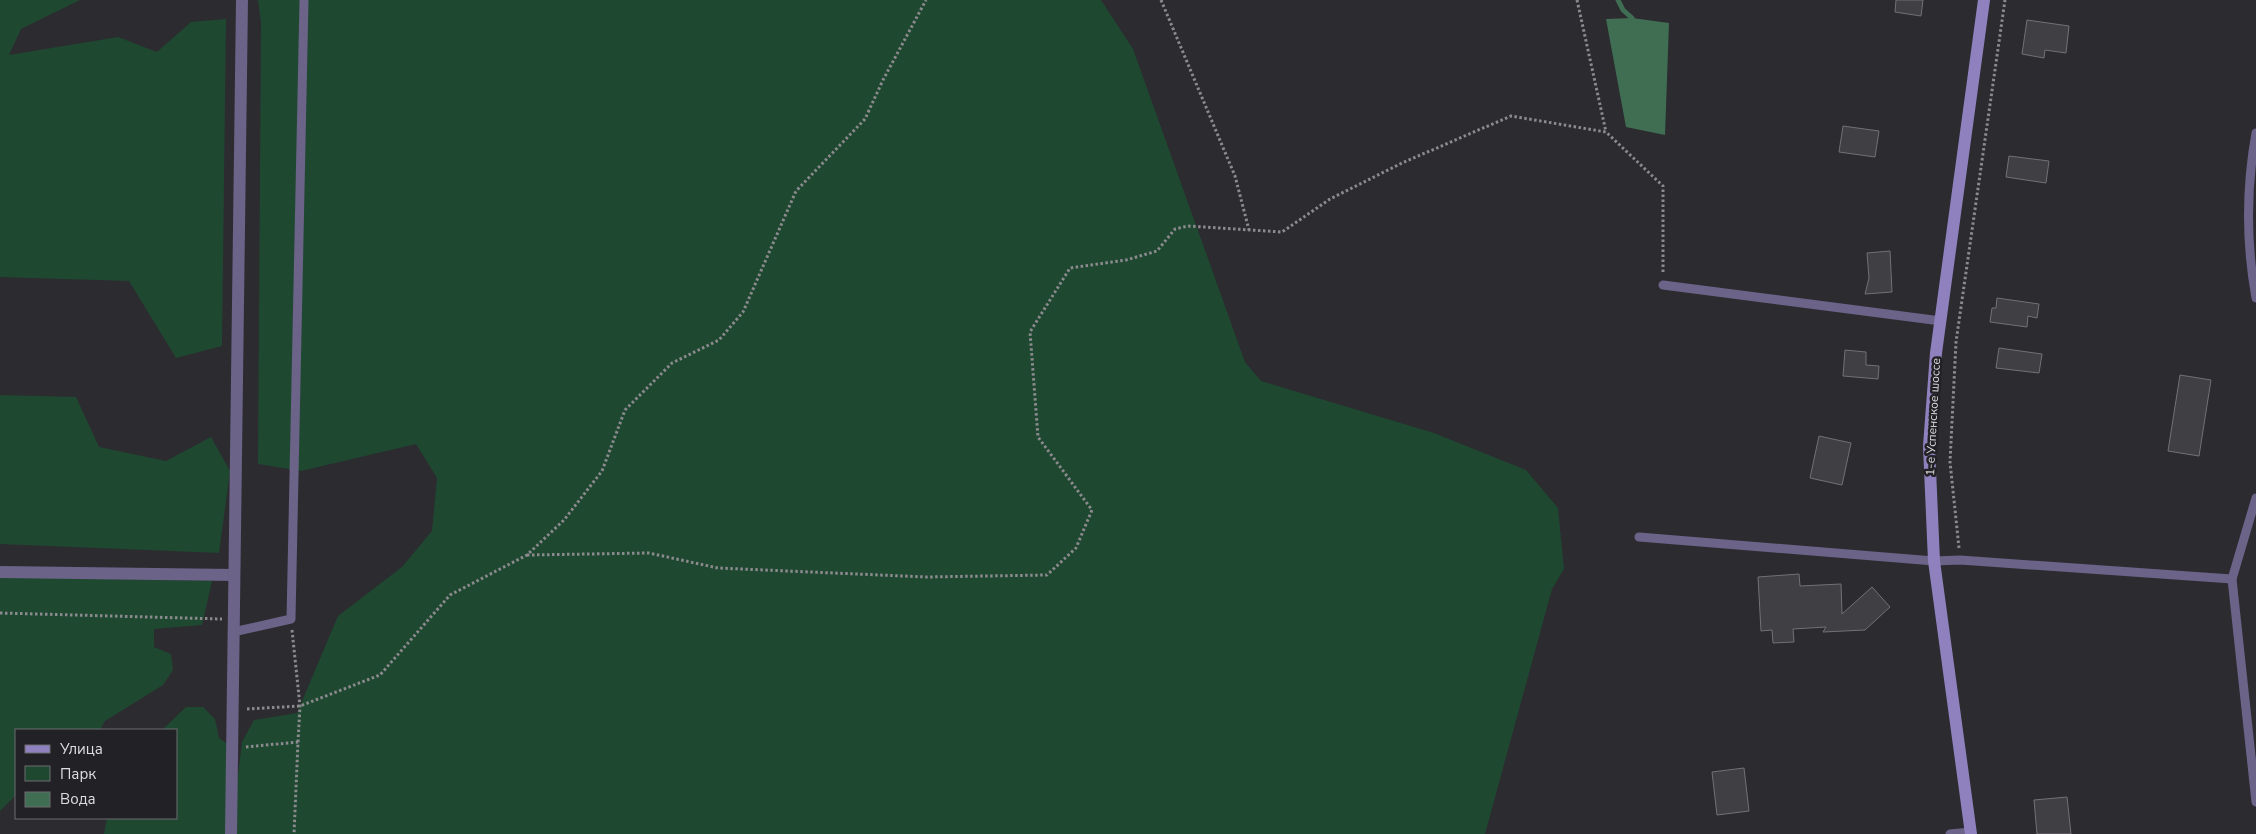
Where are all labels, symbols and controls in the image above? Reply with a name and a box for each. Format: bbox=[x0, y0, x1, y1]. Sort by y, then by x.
street label: 1-е Успенское шоссе bbox=[1922, 358, 1944, 476]
legend bbox=[15, 729, 178, 819]
text: Улица bbox=[59, 739, 103, 759]
text: Парк bbox=[60, 764, 96, 784]
text: Вода bbox=[60, 789, 96, 809]

